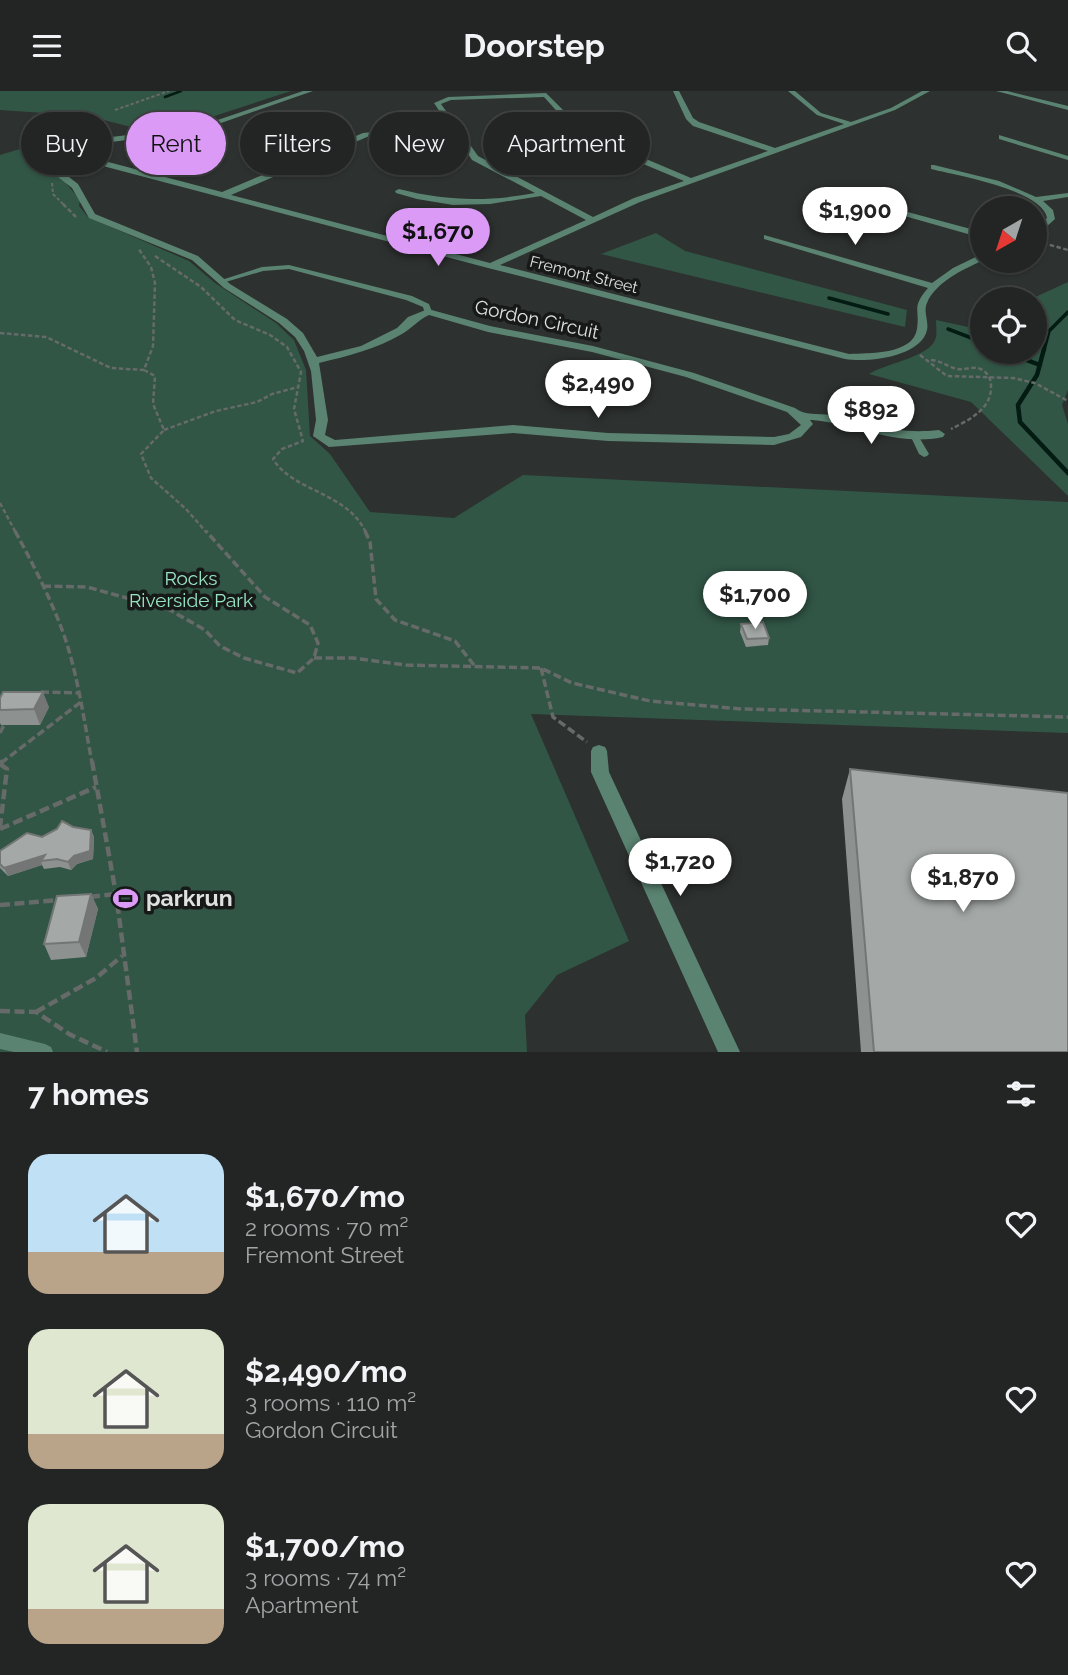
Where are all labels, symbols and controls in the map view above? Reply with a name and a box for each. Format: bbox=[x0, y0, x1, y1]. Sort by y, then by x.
icon: menu bbox=[28, 27, 66, 65]
text: Doorstep bbox=[463, 27, 605, 64]
icon: search bbox=[1002, 27, 1040, 65]
chip: Buy bbox=[21, 112, 112, 175]
chip: Rent bbox=[126, 112, 226, 175]
chip: Filters bbox=[240, 112, 355, 175]
chip: New bbox=[369, 112, 469, 175]
chip: Apartment bbox=[483, 112, 650, 175]
pin: $1,900 bbox=[798, 187, 912, 247]
text: $1,900 bbox=[818, 196, 892, 223]
north arrow bbox=[970, 196, 1046, 273]
map controls bbox=[970, 196, 1047, 364]
pin: $1,670 bbox=[381, 209, 495, 268]
text: $1,670 bbox=[402, 217, 474, 244]
street label: Fremont Street bbox=[528, 252, 641, 297]
button: locate bbox=[970, 287, 1047, 364]
street label: Gordon Circuit bbox=[473, 295, 602, 343]
pin: $2,490 bbox=[541, 361, 655, 420]
text: $2,490 bbox=[561, 369, 635, 396]
pin: $892 bbox=[830, 387, 912, 446]
text: $892 bbox=[844, 395, 899, 422]
park label: Rocks Riverside Park bbox=[129, 567, 253, 611]
pin: $1,700 bbox=[698, 571, 812, 631]
text: $1,700 bbox=[719, 580, 791, 607]
pin: $1,720 bbox=[623, 839, 737, 898]
text: $1,720 bbox=[645, 847, 715, 874]
pin: $1,870 bbox=[906, 855, 1020, 914]
text: $1,870 bbox=[927, 863, 999, 890]
sports icon: parkrun bbox=[112, 884, 140, 912]
place label: parkrun bbox=[146, 884, 233, 911]
icon: filters bbox=[1002, 1075, 1040, 1113]
text: 7 homes bbox=[28, 1077, 149, 1112]
text: $1,670/mo bbox=[245, 1179, 405, 1214]
icon: home bbox=[84, 1182, 168, 1266]
icon: heart bbox=[1002, 1205, 1040, 1243]
text: 2 rooms · 70 m² bbox=[245, 1214, 408, 1241]
text: Fremont Street bbox=[245, 1241, 404, 1268]
text: $2,490/mo bbox=[245, 1354, 407, 1389]
icon: home bbox=[84, 1357, 168, 1441]
icon: heart bbox=[1002, 1380, 1040, 1418]
text: 3 rooms · 110 m² bbox=[245, 1389, 416, 1416]
text: Gordon Circuit bbox=[245, 1416, 398, 1443]
text: $1,700/mo bbox=[245, 1529, 405, 1564]
icon: home bbox=[84, 1532, 168, 1616]
icon: heart bbox=[1002, 1555, 1040, 1593]
text: 3 rooms · 74 m² bbox=[245, 1564, 406, 1591]
text: Apartment bbox=[245, 1591, 359, 1618]

